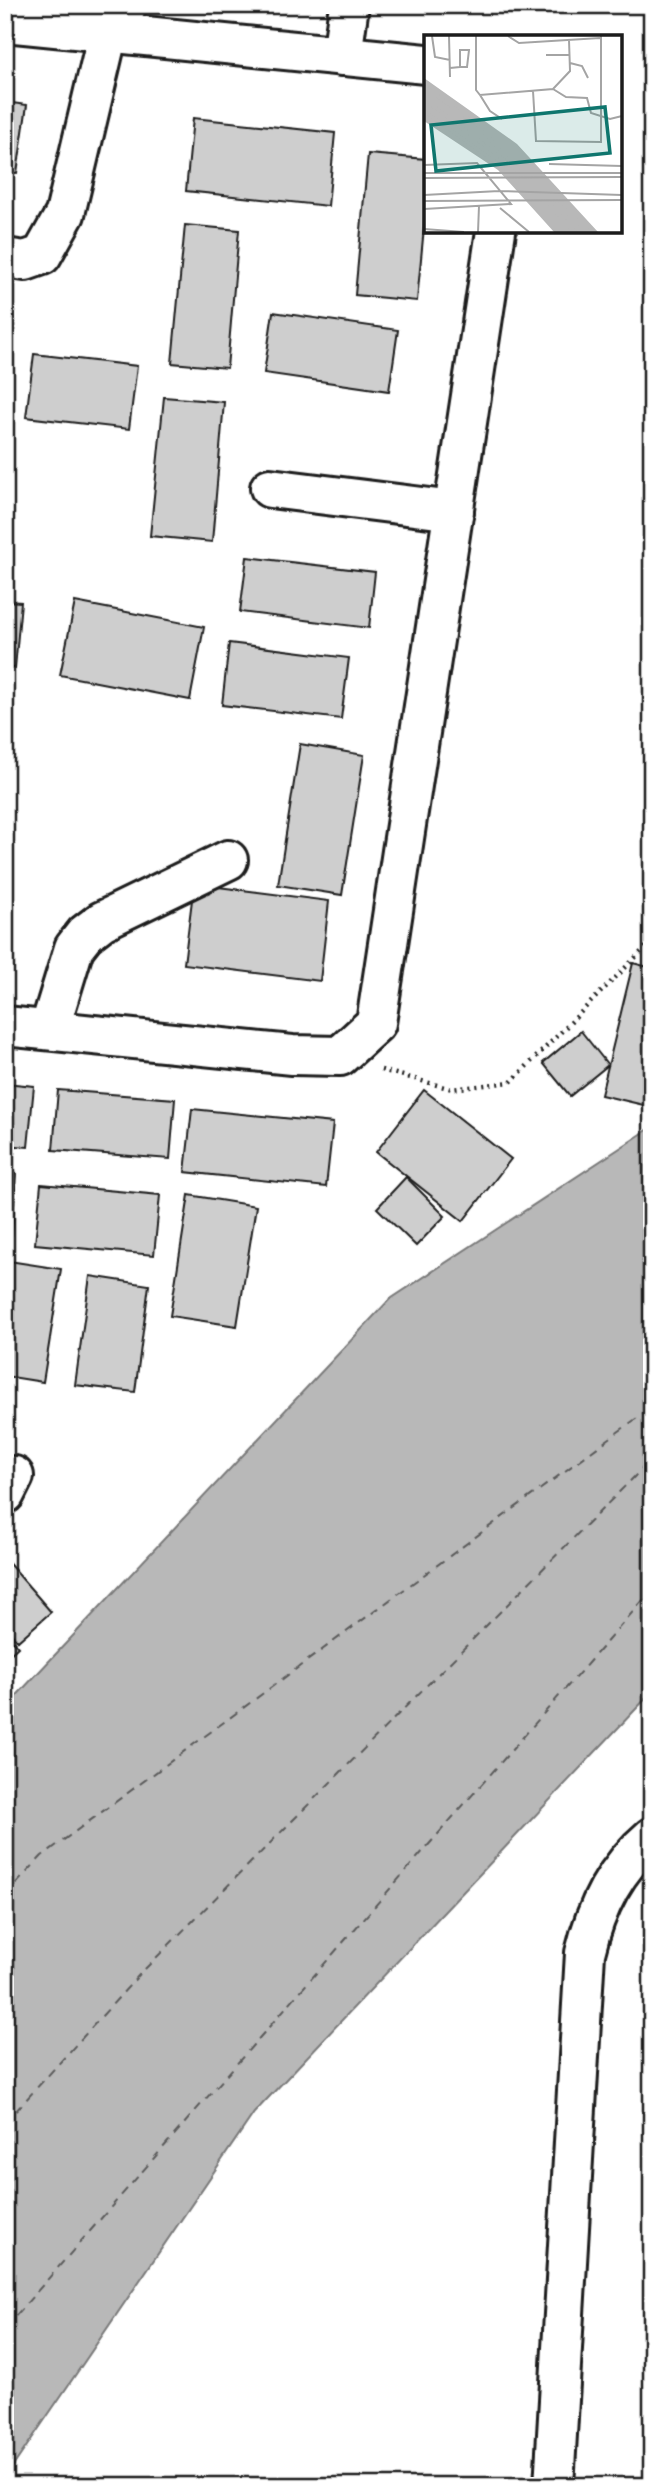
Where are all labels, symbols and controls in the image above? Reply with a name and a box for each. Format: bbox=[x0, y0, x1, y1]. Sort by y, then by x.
inset map bbox=[424, 35, 622, 233]

